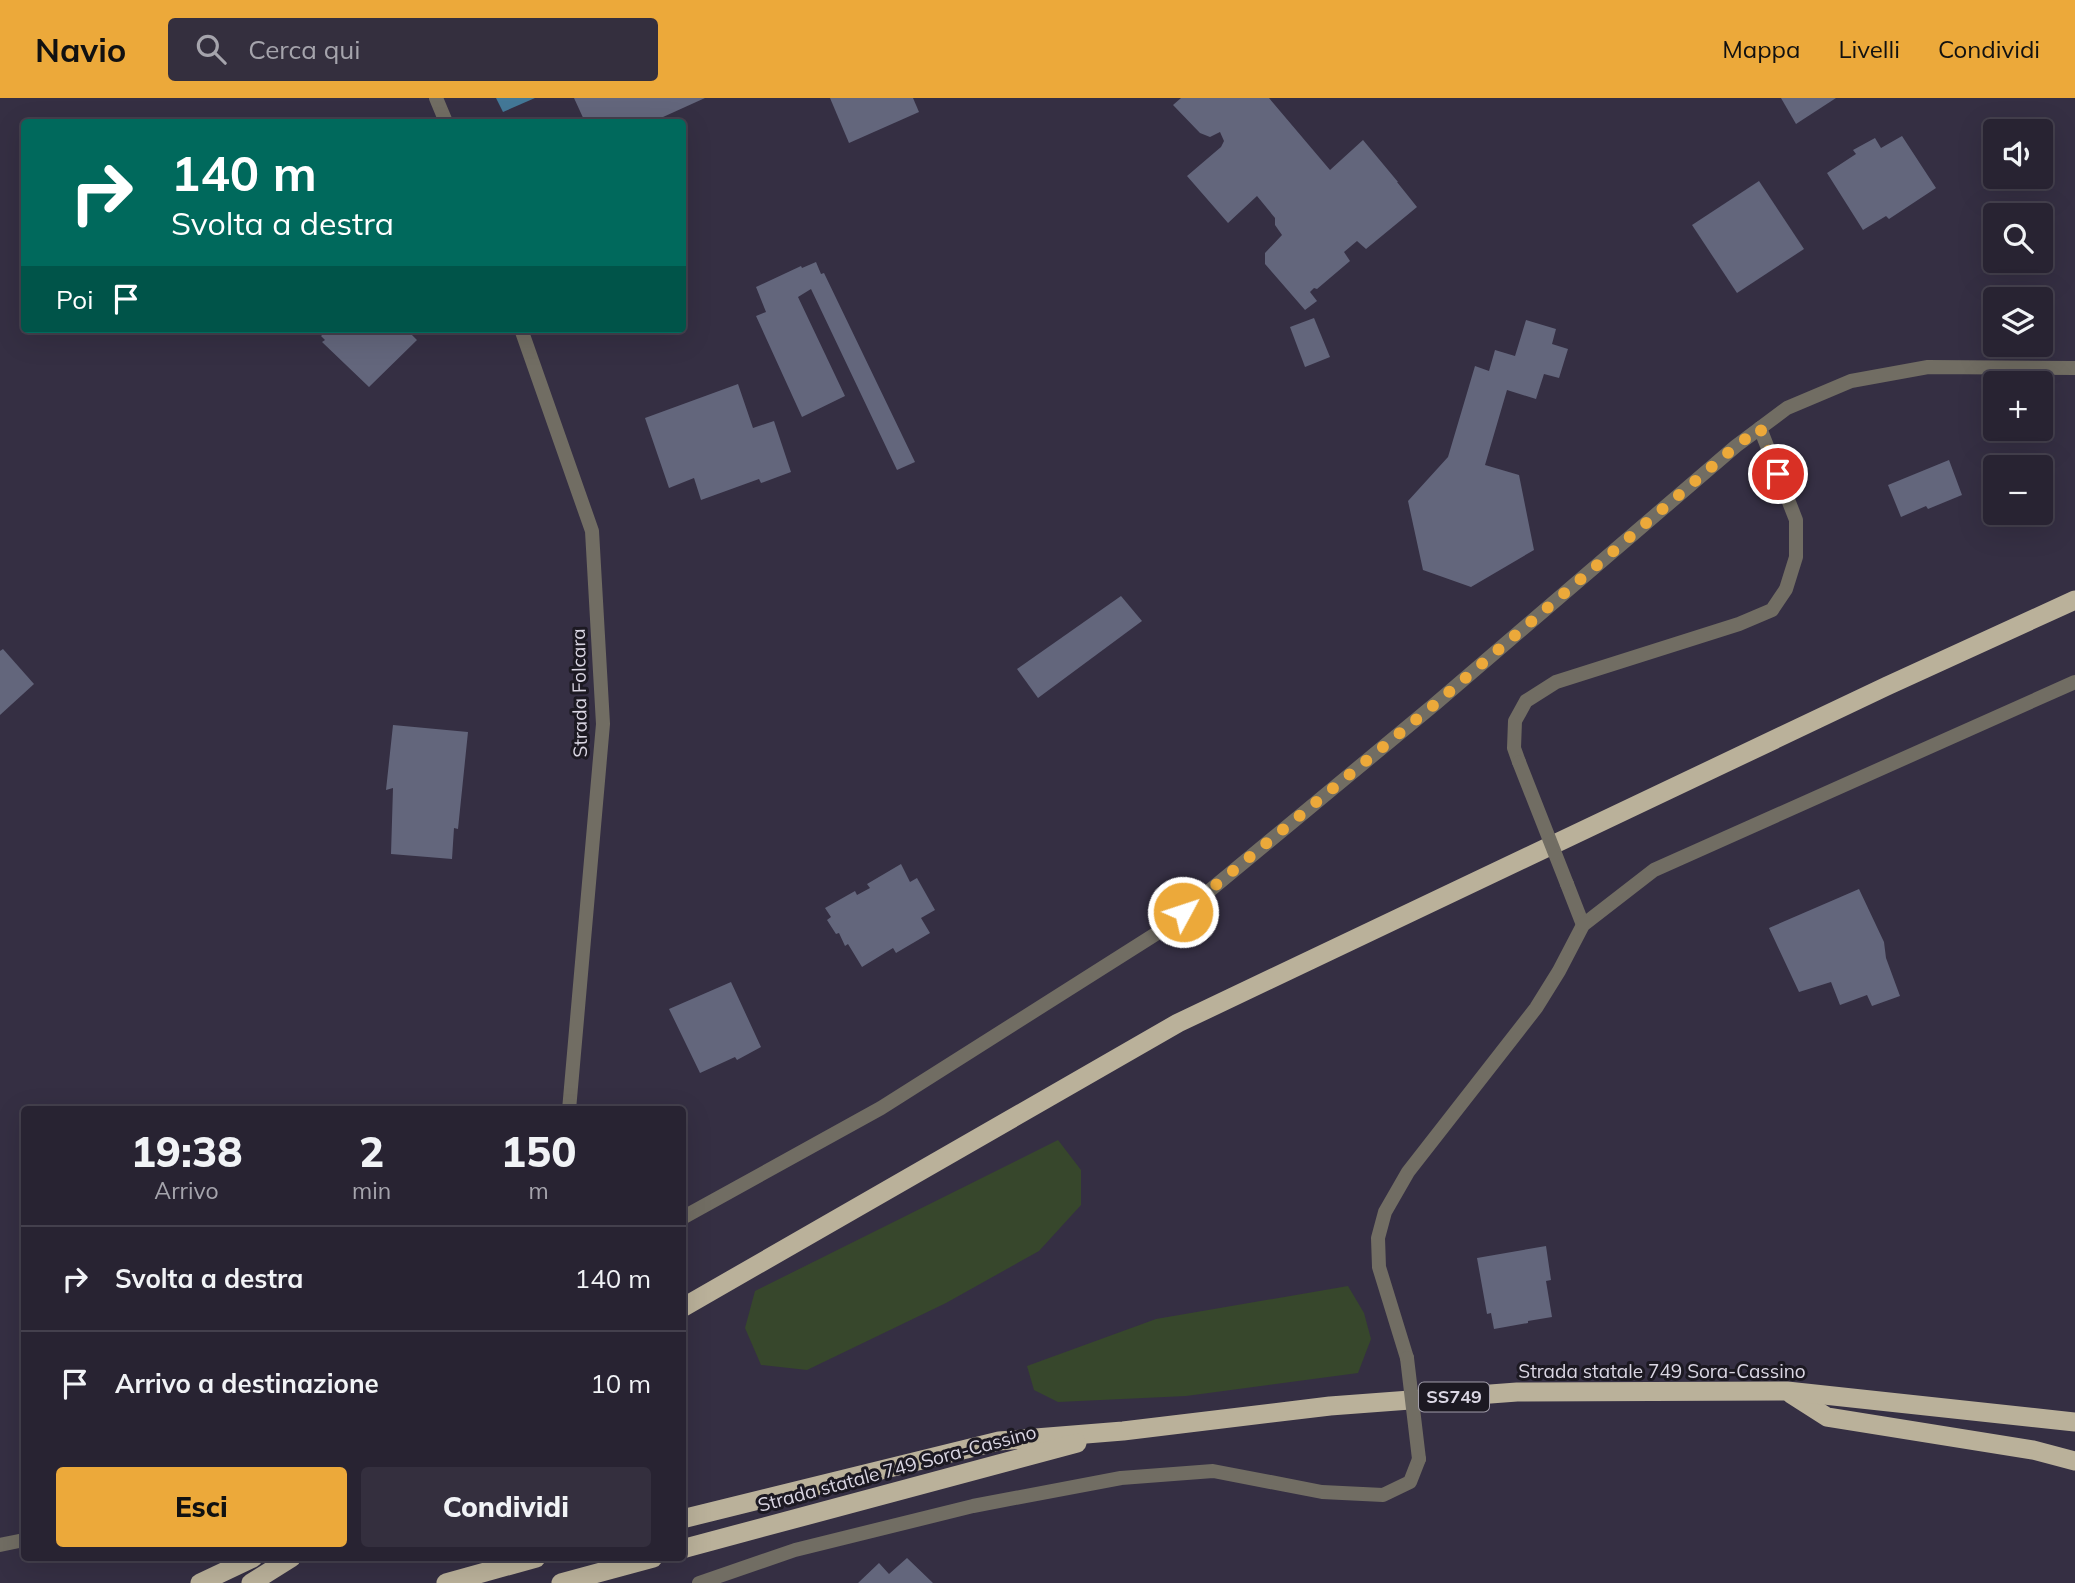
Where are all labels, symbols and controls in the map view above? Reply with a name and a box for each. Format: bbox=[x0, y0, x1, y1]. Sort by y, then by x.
search box bbox=[168, 18, 658, 81]
text: Navio bbox=[35, 29, 126, 70]
icon: search bbox=[192, 30, 230, 68]
text: Cerca qui bbox=[248, 33, 361, 66]
text: Mappa bbox=[1722, 34, 1800, 64]
text: Livelli bbox=[1838, 34, 1900, 64]
text: Condividi bbox=[1938, 34, 2040, 64]
map controls bbox=[1983, 119, 2053, 525]
button: sound bbox=[1983, 119, 2053, 189]
text: 140 m bbox=[171, 142, 317, 203]
icon: right bbox=[56, 147, 147, 238]
text: Svolta a destra bbox=[171, 203, 394, 243]
button: search bbox=[1983, 203, 2053, 273]
icon: arrive bbox=[107, 280, 145, 318]
text: Poi bbox=[56, 283, 93, 316]
button: layers bbox=[1983, 287, 2053, 357]
button: + bbox=[1983, 371, 2053, 441]
pin bbox=[1748, 444, 1808, 504]
icon: arrive bbox=[1759, 455, 1797, 493]
button: − bbox=[1983, 455, 2053, 525]
street label: Strada Folcara bbox=[566, 628, 592, 758]
position arrow bbox=[1146, 875, 1220, 949]
text: 19:38 bbox=[131, 1125, 242, 1178]
text: 2 bbox=[359, 1125, 384, 1178]
text: 150 bbox=[501, 1125, 576, 1178]
text: Arrivo bbox=[154, 1176, 219, 1205]
text: min bbox=[352, 1176, 391, 1205]
text: m bbox=[528, 1176, 549, 1205]
icon: right bbox=[56, 1260, 94, 1298]
text: Svolta a destra bbox=[115, 1262, 303, 1295]
text: 140 m bbox=[575, 1262, 651, 1295]
street label: Strada statale 749 Sora-Cassino bbox=[1518, 1359, 1806, 1383]
icon: arrive bbox=[56, 1365, 94, 1403]
text: Arrivo a destinazione bbox=[115, 1367, 379, 1400]
text: 10 m bbox=[590, 1367, 651, 1400]
road number: SS749 bbox=[1419, 1382, 1489, 1412]
street label: Strada statale 749 Sora-Cassino bbox=[755, 1419, 1039, 1517]
button: Esci bbox=[56, 1467, 347, 1547]
button: Condividi bbox=[361, 1467, 651, 1547]

